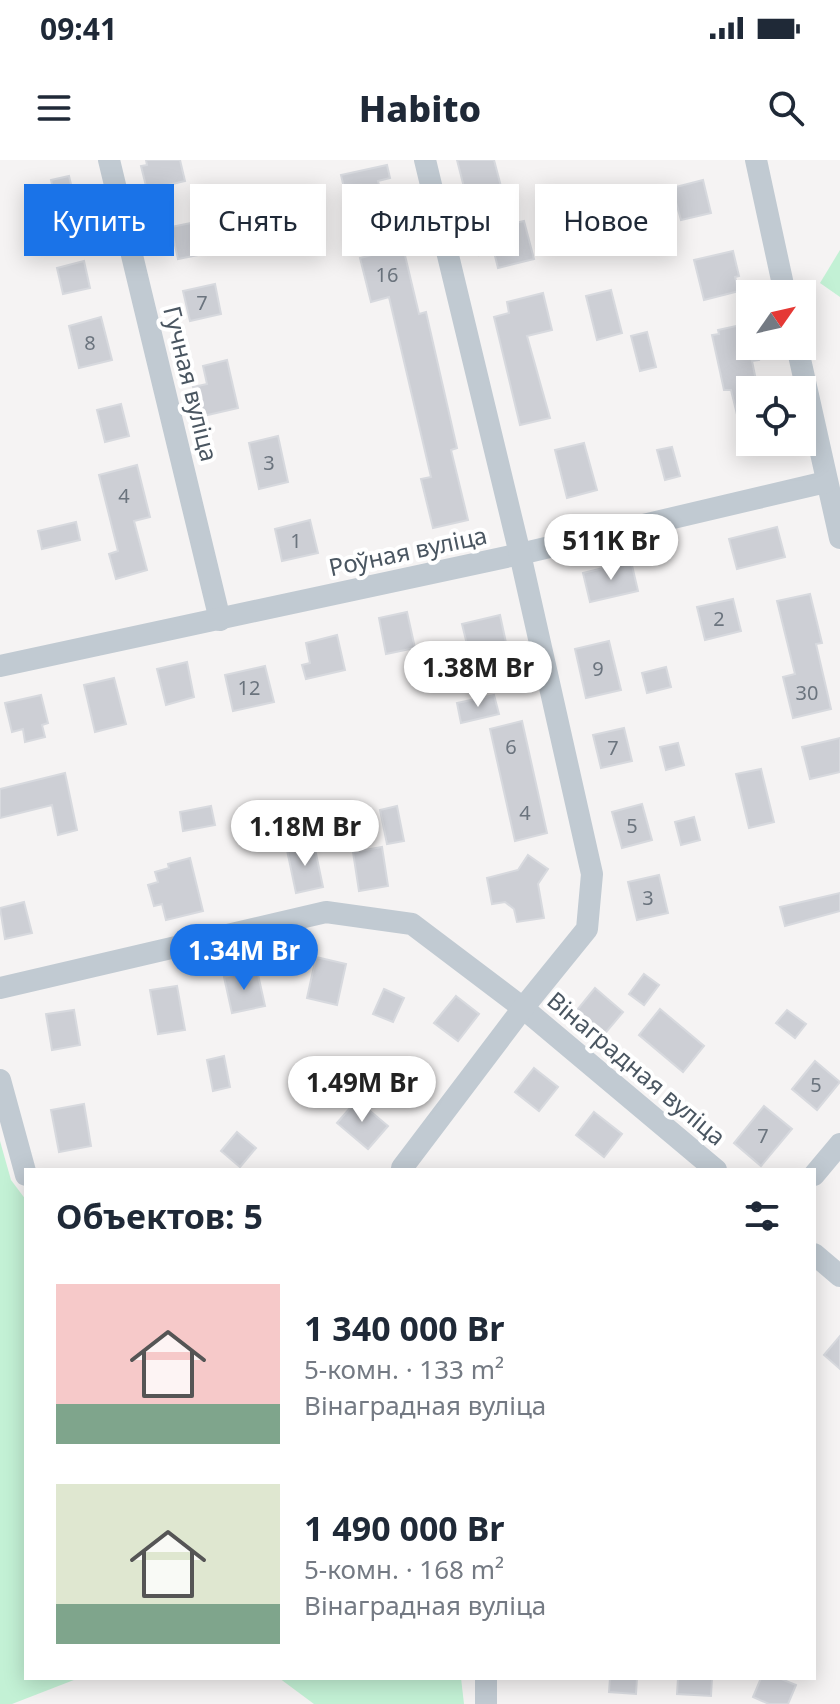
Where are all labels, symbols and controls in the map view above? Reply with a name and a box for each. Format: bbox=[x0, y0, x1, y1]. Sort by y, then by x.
text: 09:41 bbox=[40, 8, 117, 49]
text: Habito bbox=[359, 84, 481, 133]
icon: menu bbox=[32, 86, 76, 130]
icon: search bbox=[764, 86, 808, 130]
chip: Купить bbox=[24, 184, 174, 256]
chip: Снять bbox=[190, 184, 326, 256]
chip: Фильтры bbox=[342, 184, 519, 256]
chip: Новое bbox=[535, 184, 677, 256]
house number: 16 bbox=[376, 261, 398, 288]
north arrow bbox=[736, 280, 816, 360]
map controls bbox=[736, 280, 816, 456]
house number: 7 bbox=[196, 289, 208, 316]
street label: Гучная вуліца bbox=[156, 303, 227, 465]
house number: 8 bbox=[84, 329, 96, 356]
button: locate bbox=[736, 376, 816, 456]
house number: 3 bbox=[263, 449, 275, 476]
house number: 4 bbox=[118, 482, 130, 509]
pin: 511K Br bbox=[537, 514, 685, 582]
street label: Роўная вуліца bbox=[326, 518, 490, 583]
text: 511K Br bbox=[562, 522, 660, 558]
house number: 1 bbox=[290, 527, 302, 554]
house number: 2 bbox=[713, 605, 725, 632]
pin: 1.38M Br bbox=[395, 641, 561, 709]
text: 1.38M Br bbox=[422, 649, 534, 685]
house number: 9 bbox=[592, 655, 604, 682]
house number: 12 bbox=[238, 674, 260, 701]
house number: 30 bbox=[796, 679, 818, 706]
house number: 6 bbox=[505, 733, 517, 760]
house number: 7 bbox=[607, 734, 619, 761]
house number: 4 bbox=[519, 799, 531, 826]
pin: 1.18M Br bbox=[222, 800, 388, 868]
text: 1.18M Br bbox=[249, 808, 361, 844]
house number: 5 bbox=[626, 812, 638, 839]
house number: 3 bbox=[642, 884, 654, 911]
pin: 1.34M Br bbox=[161, 924, 327, 992]
text: 1.34M Br bbox=[188, 932, 300, 968]
street label: Вінаградная вуліца bbox=[541, 983, 733, 1152]
pin: 1.49M Br bbox=[279, 1056, 445, 1124]
text: 1.49M Br bbox=[306, 1064, 418, 1100]
house number: 5 bbox=[810, 1071, 822, 1098]
house number: 7 bbox=[757, 1122, 769, 1149]
text: Объектов: 5 bbox=[56, 1193, 263, 1239]
icon: filters bbox=[740, 1194, 784, 1238]
text: 1 340 000 Br bbox=[304, 1305, 504, 1351]
icon: home bbox=[120, 1316, 216, 1412]
text: 5-комн. · 133 m² bbox=[304, 1351, 504, 1387]
text: Вінаградная вуліца bbox=[304, 1387, 546, 1423]
text: 1 490 000 Br bbox=[304, 1505, 504, 1551]
icon: home bbox=[120, 1516, 216, 1612]
text: 5-комн. · 168 m² bbox=[304, 1551, 504, 1587]
text: Вінаградная вуліца bbox=[304, 1587, 546, 1623]

